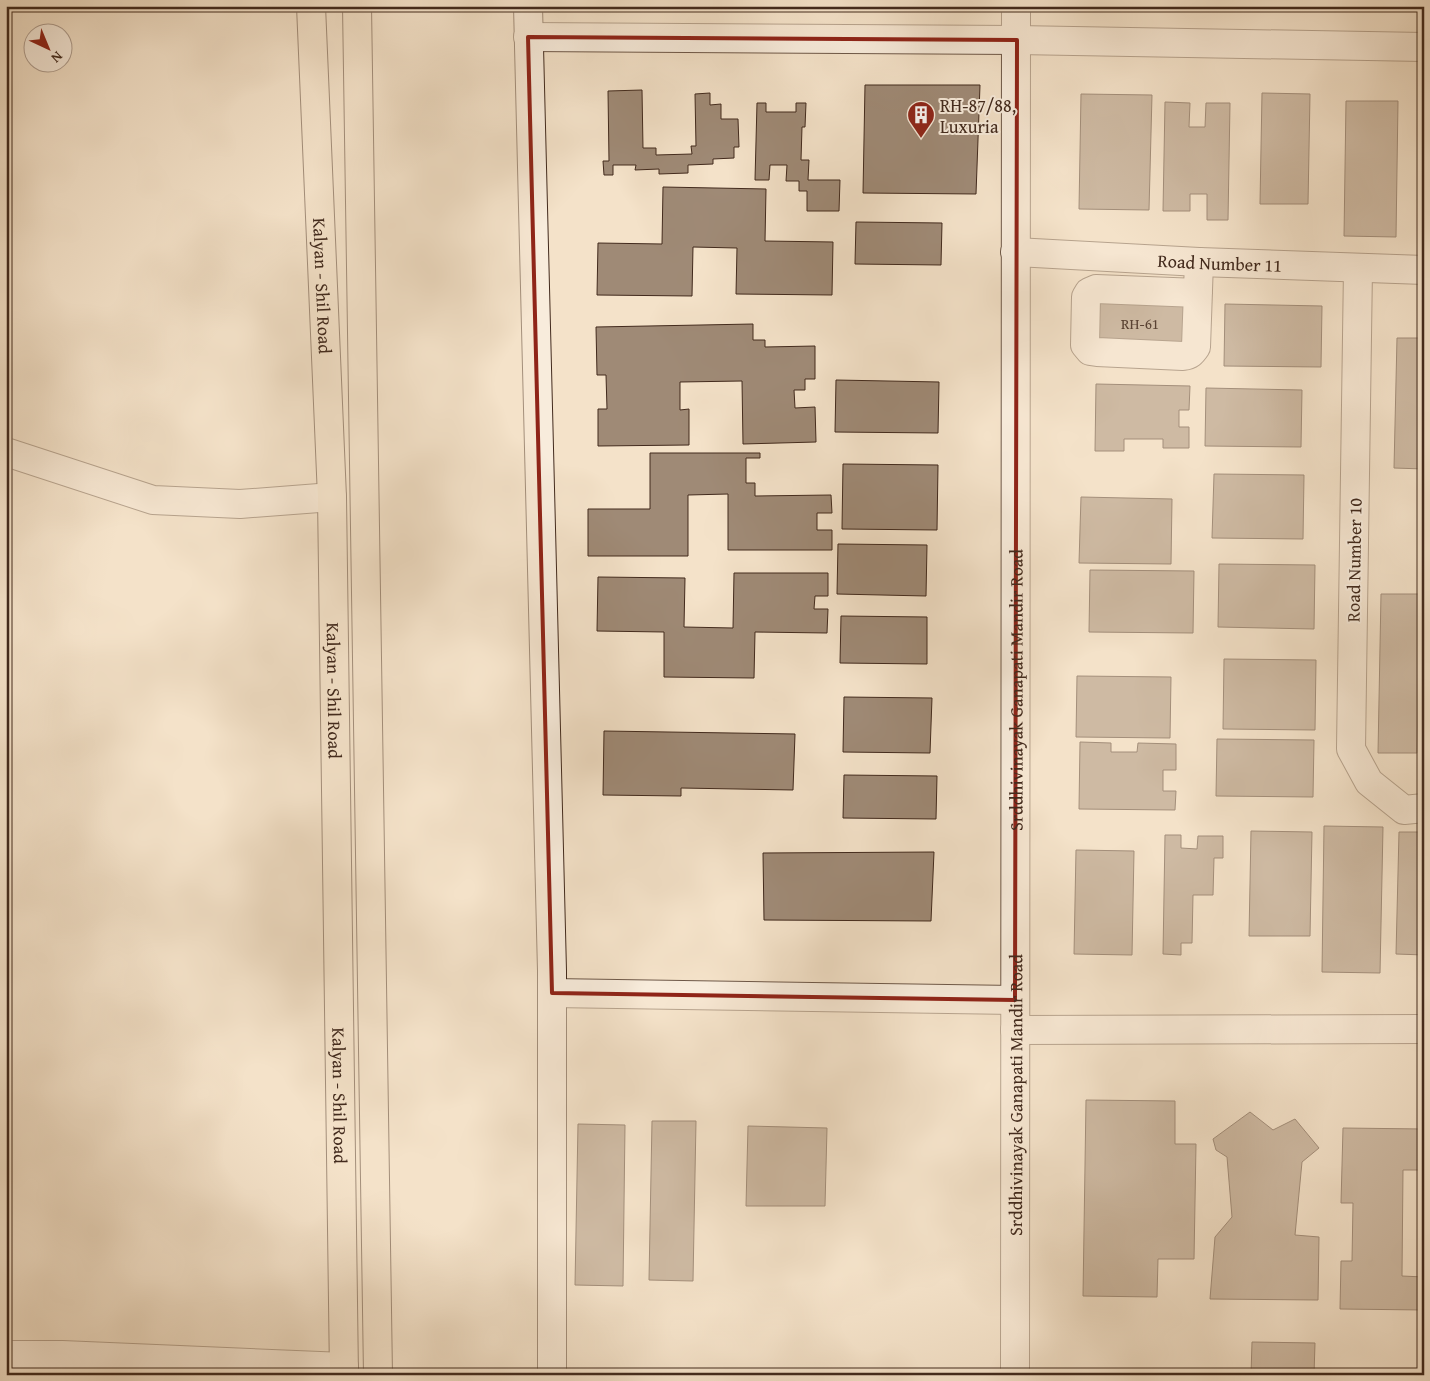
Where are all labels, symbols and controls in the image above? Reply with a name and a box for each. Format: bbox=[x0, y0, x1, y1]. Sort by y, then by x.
north arrow bbox=[22, 22, 72, 72]
text: N bbox=[46, 47, 67, 68]
place label: RH-87/88, Luxuria bbox=[940, 92, 1016, 140]
building icon: RH-87/88, Luxuria bbox=[906, 100, 936, 139]
street label: Kalyan - Shil Road bbox=[307, 217, 339, 355]
street label: Road Number 11 bbox=[1157, 246, 1282, 278]
house number: RH-61 bbox=[1121, 313, 1159, 334]
street label: Road Number 10 bbox=[1339, 497, 1369, 622]
street label: Srddhivinayak Ganapati Mandir Road bbox=[1002, 549, 1029, 831]
street label: Kalyan - Shil Road bbox=[320, 622, 349, 759]
street label: Srddhivinayak Ganapati Mandir Road bbox=[1002, 954, 1029, 1236]
street label: Kalyan - Shil Road bbox=[326, 1027, 355, 1164]

